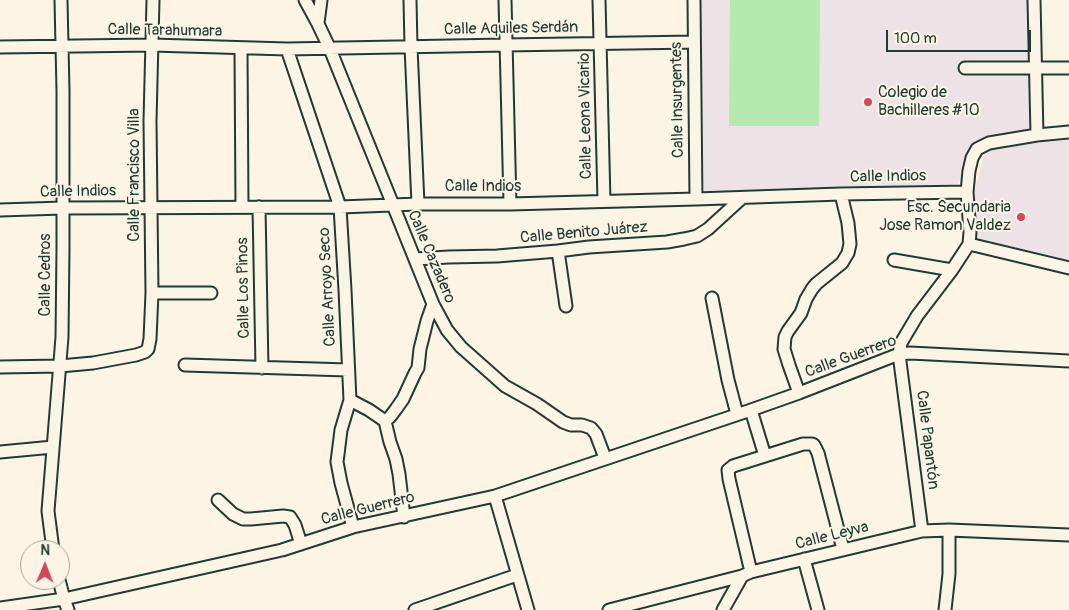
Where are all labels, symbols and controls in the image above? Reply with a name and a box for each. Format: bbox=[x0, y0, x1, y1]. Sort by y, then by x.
street label: Calle Aquiles Serdán bbox=[444, 18, 578, 40]
street label: Calle Tarahumara bbox=[108, 20, 222, 42]
scale bar bbox=[889, 20, 1034, 52]
text: 100 m bbox=[894, 29, 937, 48]
street label: Calle Insurgentes bbox=[667, 42, 689, 158]
street label: Calle Leona Vicario bbox=[575, 52, 597, 180]
place label: Colegio de Bachilleres #10 bbox=[878, 83, 980, 121]
marker: Colegio de Bachilleres #10 bbox=[862, 96, 874, 108]
street label: Calle Francisco Villa bbox=[125, 108, 145, 242]
street label: Calle Indios bbox=[850, 167, 926, 187]
street label: Calle Indios bbox=[445, 177, 521, 197]
street label: Calle Indios bbox=[40, 182, 116, 202]
place label: Esc. Secundaria Jose Ramon Valdez bbox=[879, 198, 1011, 236]
street label: Calle Cazadero bbox=[403, 208, 459, 306]
marker: Esc. Secundaria Jose Ramon Valdez bbox=[1015, 211, 1027, 223]
street label: Calle Benito Juárez bbox=[519, 218, 649, 248]
street label: Calle Arroyo Seco bbox=[315, 227, 341, 347]
street label: Calle Cedros bbox=[36, 233, 56, 317]
street label: Calle Los Pinos bbox=[234, 237, 254, 339]
street label: Calle Guerrero bbox=[803, 332, 899, 382]
street label: Calle Papantón bbox=[911, 389, 943, 491]
street label: Calle Guerrero bbox=[319, 488, 417, 530]
street label: Calle Leyva bbox=[793, 518, 871, 554]
north arrow bbox=[20, 540, 70, 590]
text: N bbox=[40, 542, 50, 559]

